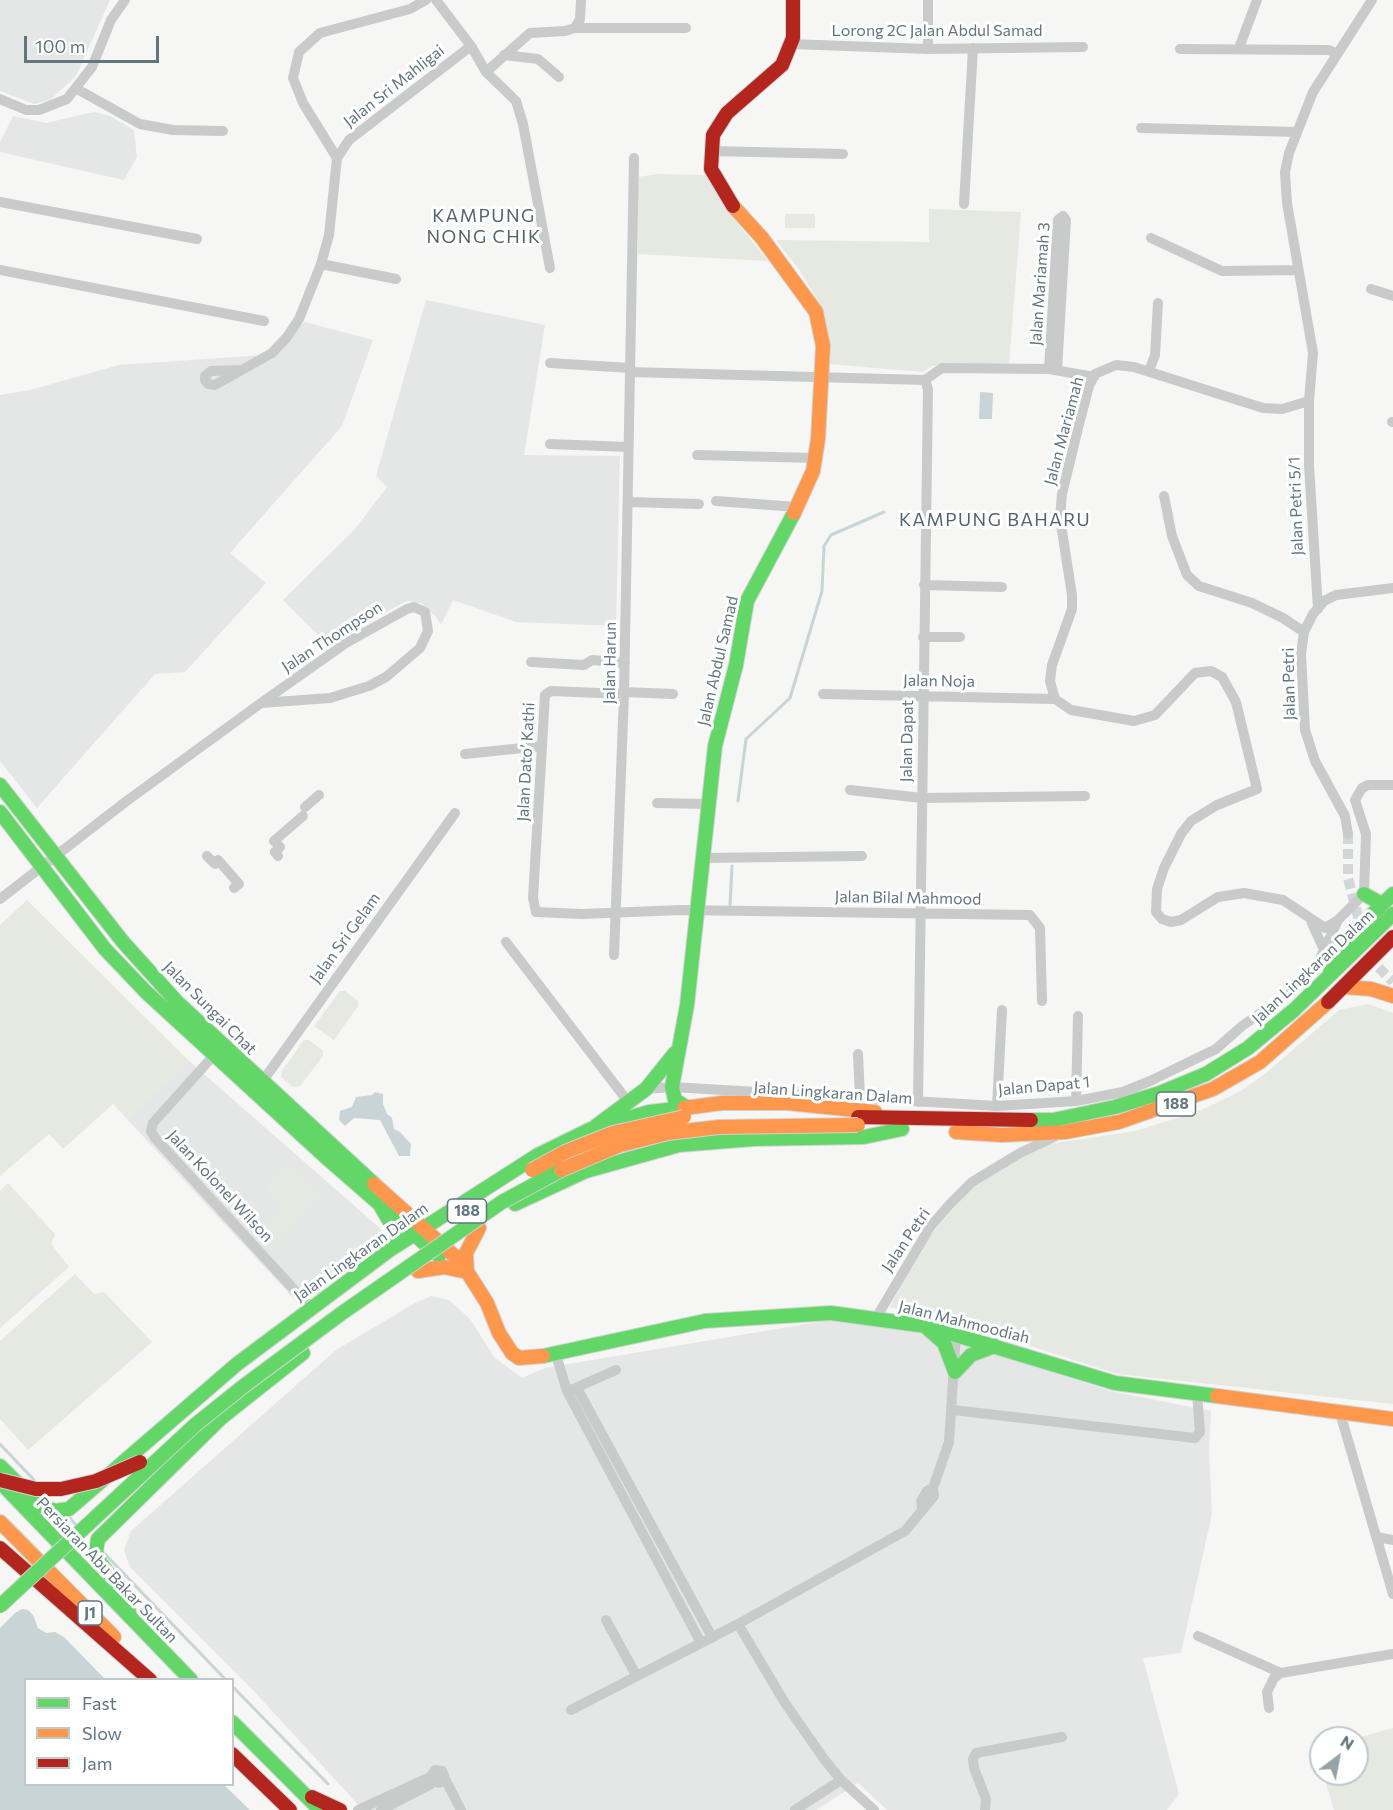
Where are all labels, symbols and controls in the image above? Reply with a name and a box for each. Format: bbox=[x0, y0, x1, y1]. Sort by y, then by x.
street label: Lorong 2C Jalan Abdul Samad bbox=[831, 21, 1043, 41]
scale bar bbox=[27, 24, 162, 62]
text: 100 m bbox=[35, 35, 85, 57]
street label: Jalan Sri Mahligai bbox=[340, 41, 448, 131]
district label: KAMPUNG NONG CHIK bbox=[427, 205, 541, 248]
street label: Jalan Mariamah 3 bbox=[1026, 222, 1054, 346]
street label: Jalan Mariamah bbox=[1040, 375, 1088, 487]
street label: Jalan Petri 5/1 bbox=[1285, 456, 1307, 556]
district label: KAMPUNG BAHARU bbox=[899, 509, 1091, 531]
street label: Jalan Abdul Samad bbox=[694, 594, 742, 728]
street label: Jalan Thompson bbox=[278, 597, 386, 677]
street label: Jalan Harun bbox=[600, 622, 620, 704]
street label: Jalan Petri bbox=[1279, 647, 1299, 721]
street label: Jalan Noja bbox=[903, 671, 975, 691]
street label: Jalan Dapat bbox=[897, 700, 917, 782]
street label: Jalan Dato’ Kathi bbox=[513, 702, 539, 822]
street label: Jalan Bilal Mahmood bbox=[834, 887, 982, 909]
street label: Jalan Sri Gelam bbox=[306, 889, 384, 987]
street label: Jalan Lingkaran Dalam bbox=[1248, 906, 1378, 1028]
street label: Jalan Sungai Chat bbox=[159, 957, 261, 1059]
street label: Jalan Dapat 1 bbox=[997, 1072, 1091, 1100]
street label: Jalan Lingkaran Dalam bbox=[753, 1078, 913, 1108]
road number: 188 bbox=[1156, 1092, 1196, 1116]
street label: Jalan Kolonel Wilson bbox=[163, 1126, 277, 1246]
street label: Jalan Lingkaran Dalam bbox=[290, 1198, 432, 1306]
road number: 188 bbox=[448, 1199, 486, 1223]
street label: Jalan Petri bbox=[878, 1204, 934, 1276]
street label: Jalan Mahmoodiah bbox=[896, 1296, 1032, 1348]
street label: Persiaran Abu Bakar Sultan bbox=[32, 1493, 182, 1647]
road number: J1 bbox=[78, 1601, 102, 1625]
legend bbox=[24, 1678, 234, 1786]
text: Fast bbox=[82, 1692, 117, 1714]
text: Slow bbox=[82, 1722, 122, 1744]
north arrow bbox=[1309, 1726, 1369, 1786]
text: N bbox=[1338, 1731, 1358, 1753]
text: Jam bbox=[82, 1752, 112, 1774]

